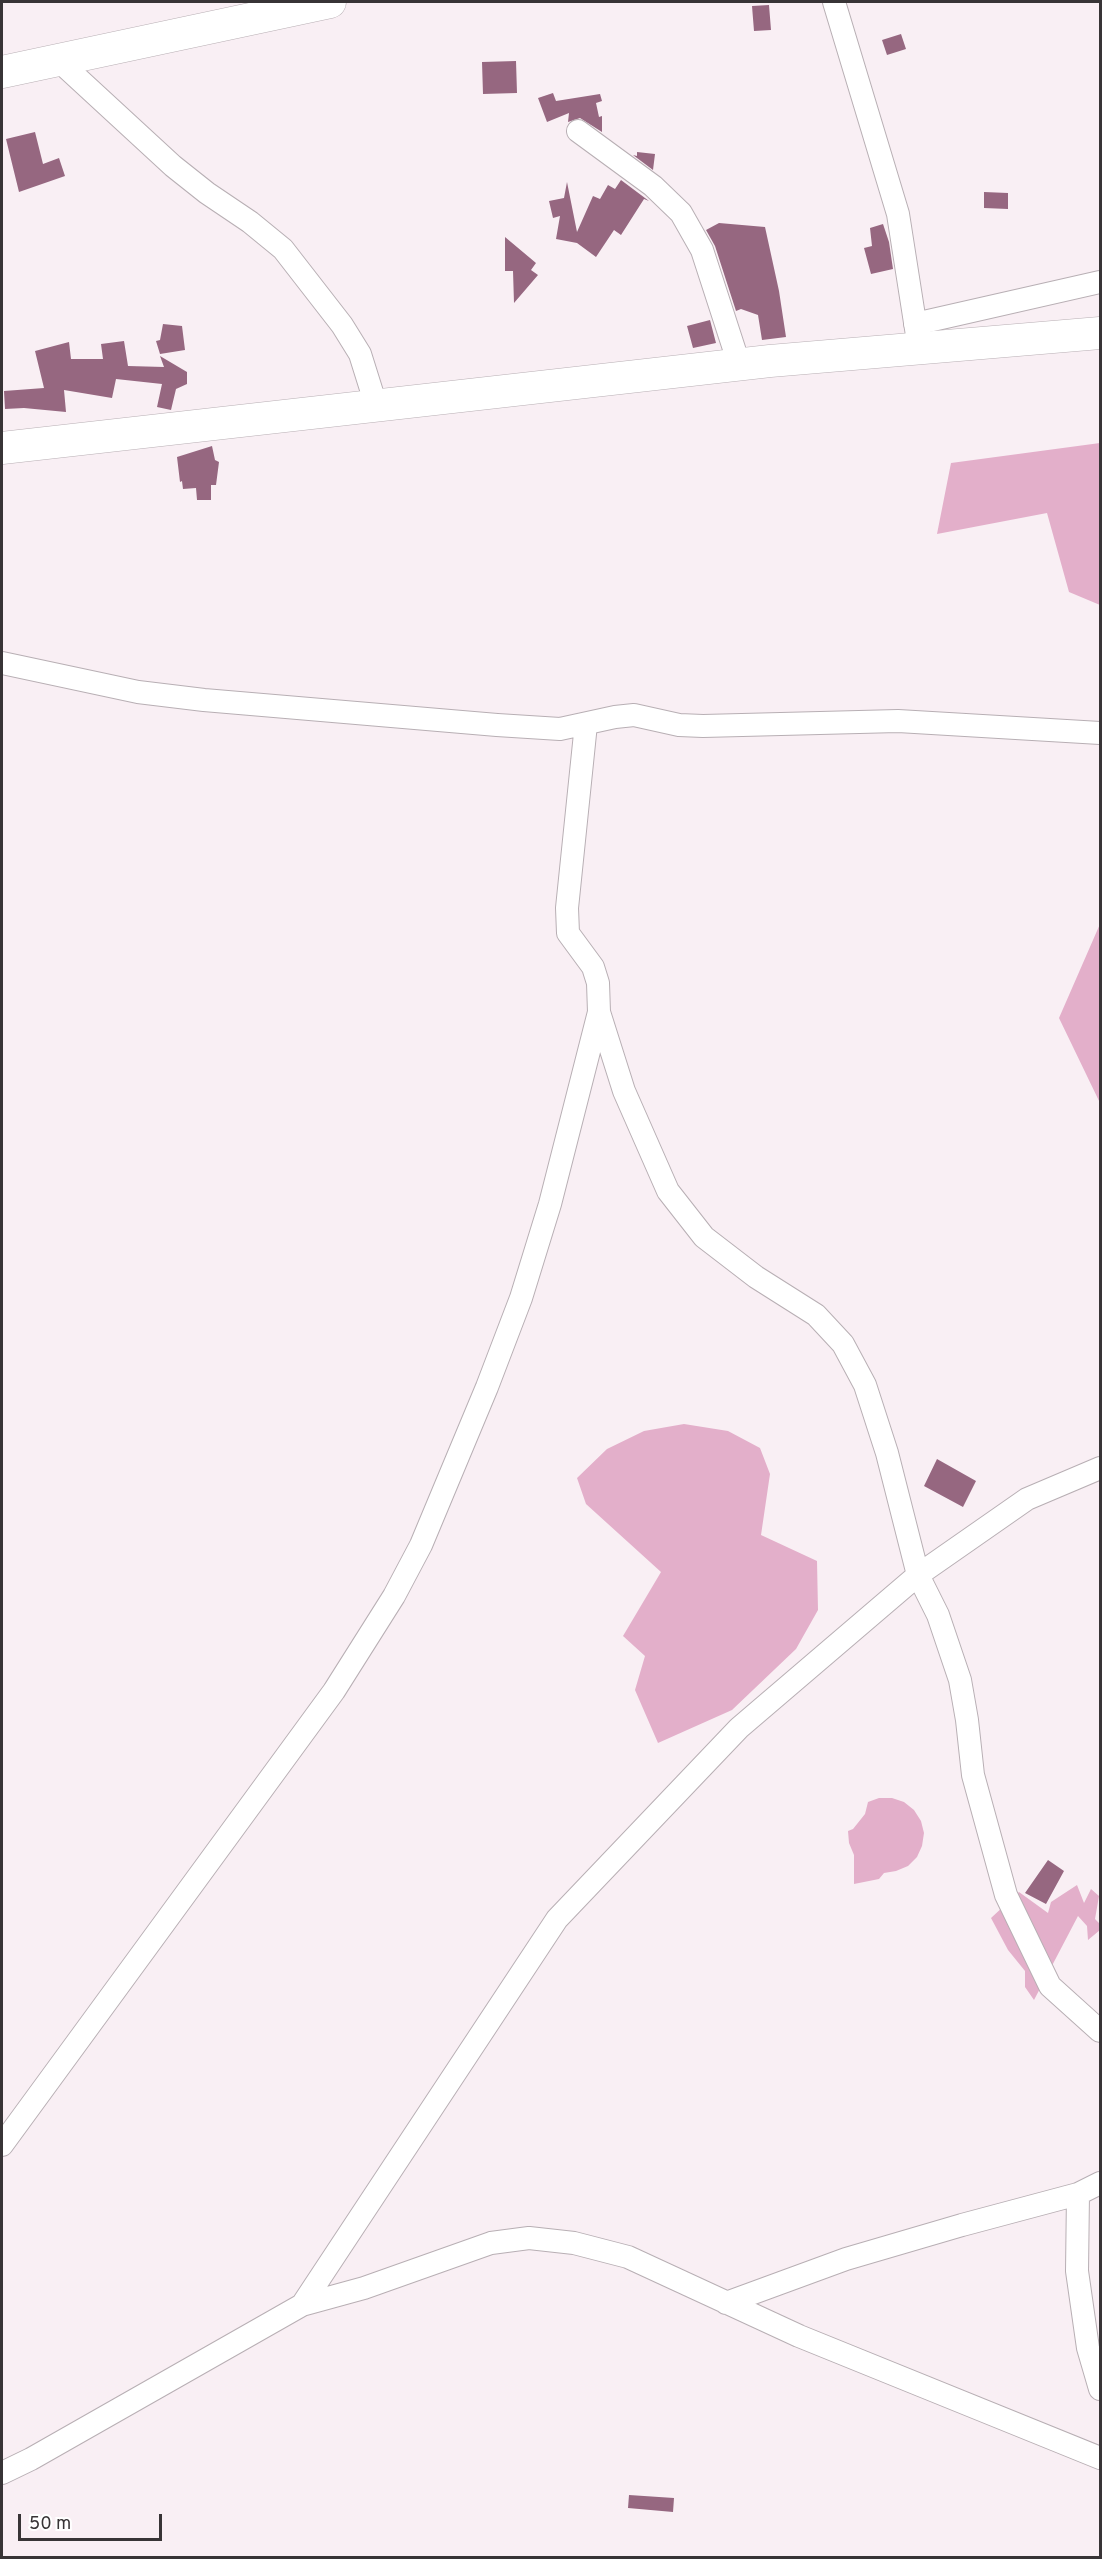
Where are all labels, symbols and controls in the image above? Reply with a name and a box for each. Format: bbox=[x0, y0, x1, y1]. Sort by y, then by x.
scale bar bbox=[21, 2502, 165, 2540]
text: 50 m bbox=[29, 2513, 71, 2536]

